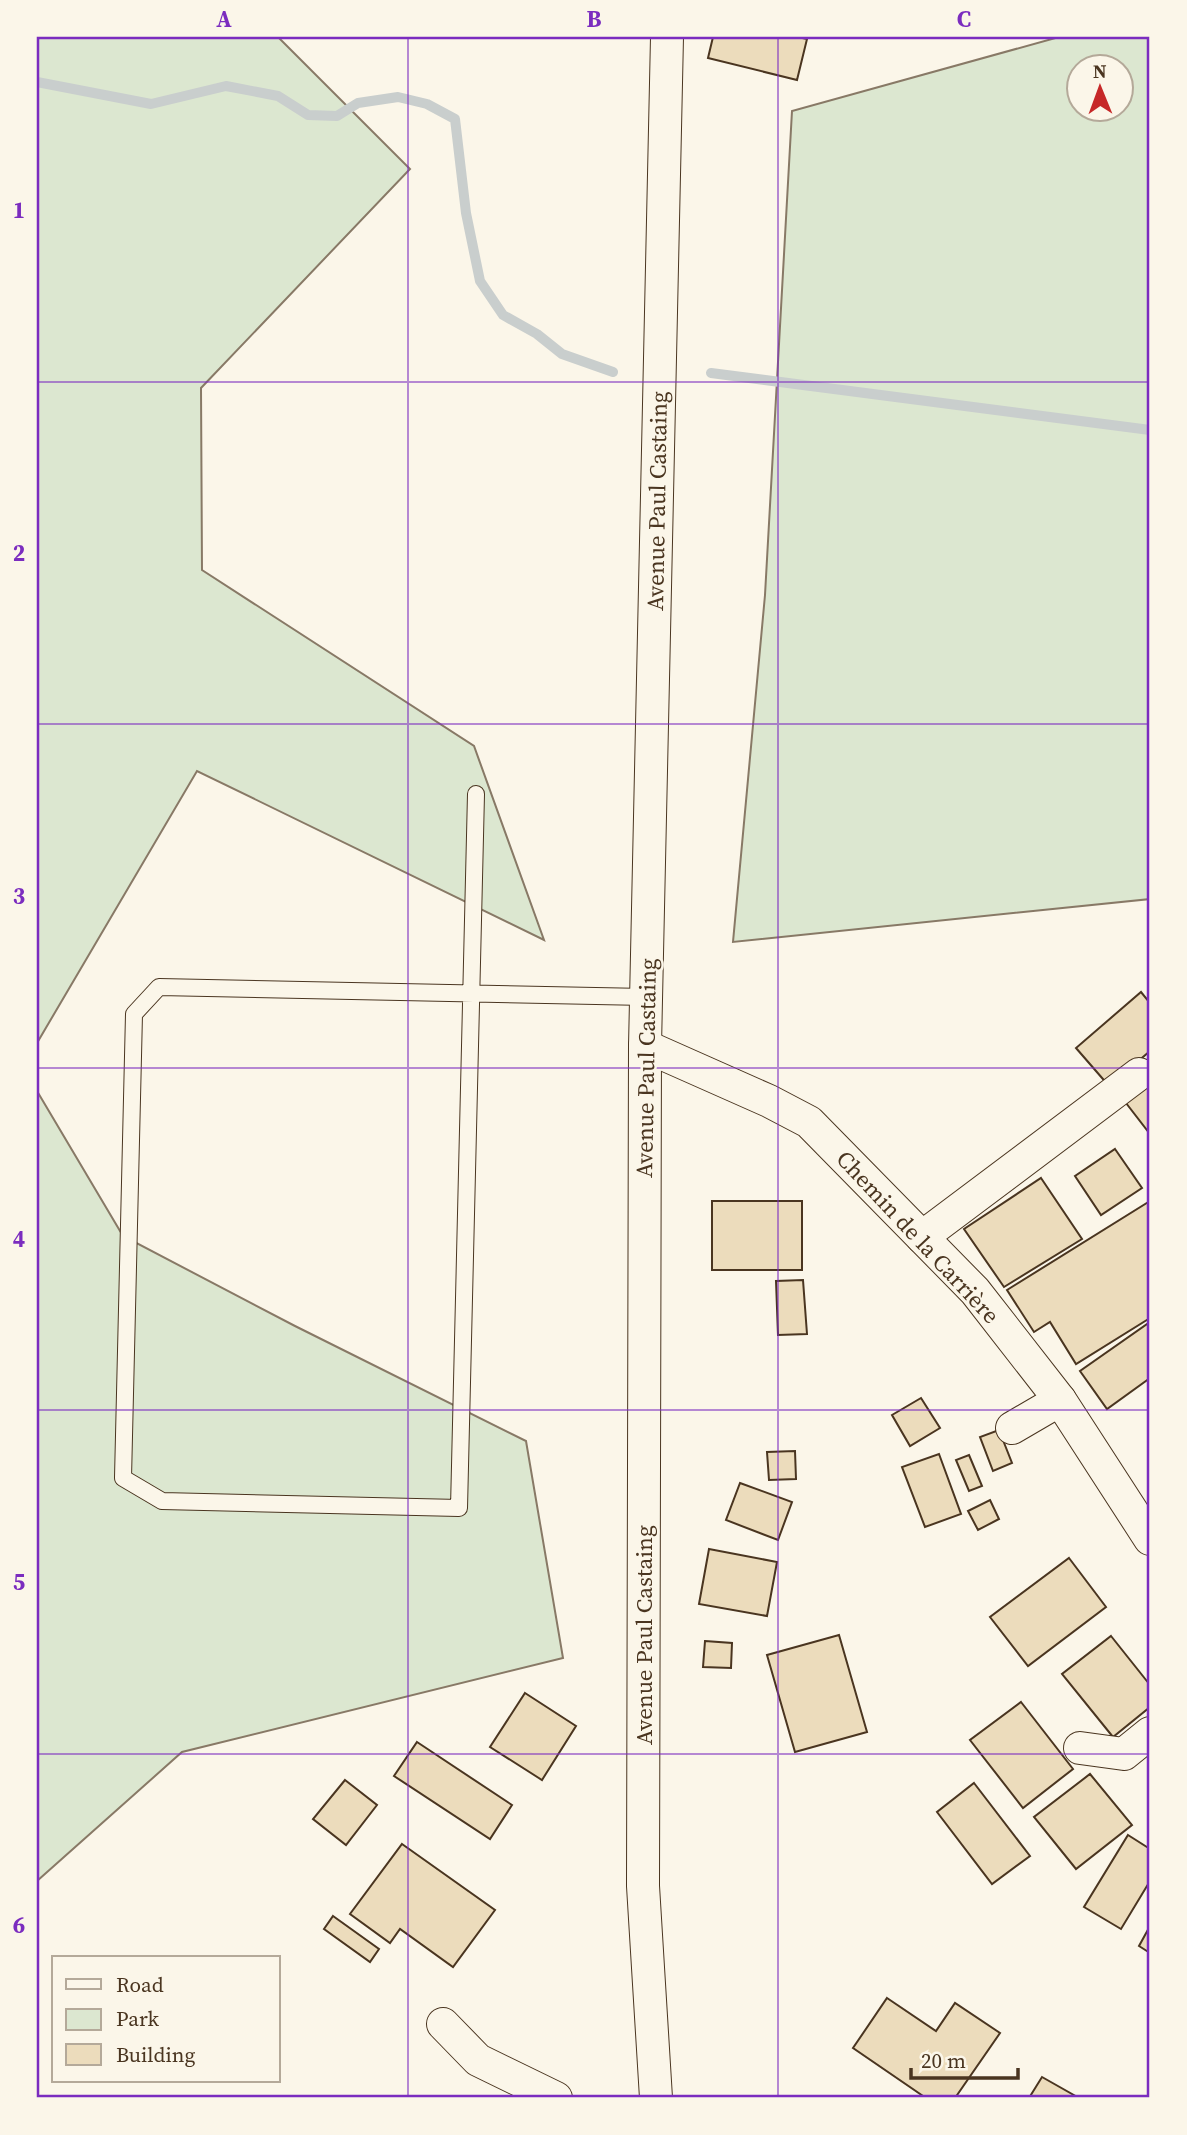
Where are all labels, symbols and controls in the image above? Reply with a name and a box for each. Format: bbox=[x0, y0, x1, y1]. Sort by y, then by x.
text: A bbox=[216, 3, 232, 35]
text: B bbox=[587, 3, 602, 35]
text: C bbox=[957, 3, 971, 35]
north arrow bbox=[1064, 52, 1134, 122]
text: N bbox=[1093, 58, 1107, 84]
text: 1 bbox=[13, 194, 25, 226]
street label: Avenue Paul Castaing bbox=[639, 391, 675, 611]
text: 2 bbox=[13, 537, 25, 569]
text: 3 bbox=[13, 880, 25, 912]
street label: Avenue Paul Castaing bbox=[628, 958, 664, 1178]
street label: Chemin de la Carrière bbox=[829, 1143, 1007, 1331]
text: 4 bbox=[13, 1223, 25, 1255]
street label: Avenue Paul Castaing bbox=[628, 1525, 660, 1745]
text: 5 bbox=[13, 1566, 25, 1598]
text: 6 bbox=[13, 1909, 25, 1941]
legend bbox=[52, 1956, 280, 2082]
text: Road bbox=[116, 1970, 164, 1999]
text: Park bbox=[116, 2004, 160, 2033]
scale bar bbox=[911, 2037, 1017, 2081]
text: Building bbox=[116, 2040, 195, 2069]
text: 20 m bbox=[921, 2046, 966, 2075]

